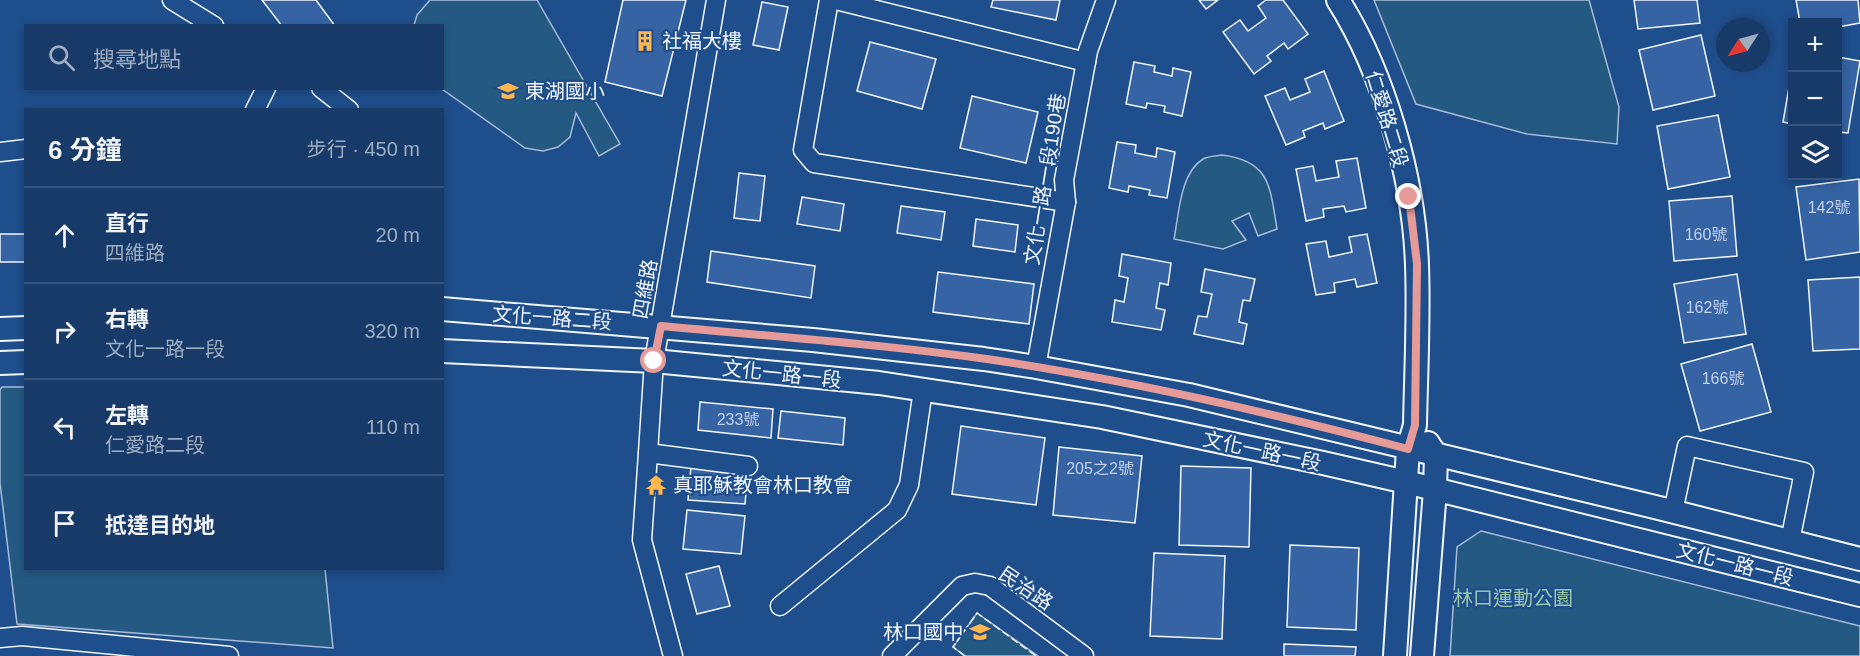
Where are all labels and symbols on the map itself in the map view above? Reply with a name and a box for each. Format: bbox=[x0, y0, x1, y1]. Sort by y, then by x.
north arrow bbox=[1716, 18, 1770, 72]
building icon: 社福大樓 bbox=[633, 29, 657, 53]
place label: 社福大樓 bbox=[662, 30, 742, 52]
street label: 仁愛路二段 bbox=[1362, 68, 1412, 170]
school or university icon: 東湖國小 bbox=[496, 79, 520, 103]
place label: 東湖國小 bbox=[525, 80, 605, 102]
street label: 文化一路一段190巷 bbox=[1021, 92, 1069, 266]
route end bbox=[1395, 183, 1421, 209]
house number: 142號 bbox=[1808, 199, 1850, 216]
house number: 160號 bbox=[1685, 226, 1727, 243]
street label: 四維路 bbox=[629, 258, 661, 320]
house number: 162號 bbox=[1686, 299, 1728, 316]
street label: 文化一路二段 bbox=[491, 303, 613, 333]
route start bbox=[640, 347, 666, 373]
street label: 文化一路一段 bbox=[721, 357, 843, 391]
house number: 166號 bbox=[1702, 370, 1744, 387]
house number: 233號 bbox=[717, 411, 759, 428]
street label: 文化一路一段 bbox=[1201, 428, 1323, 474]
house number: 205之2號 bbox=[1066, 460, 1134, 477]
temple icon: 真耶穌教會林口教會 bbox=[644, 473, 668, 497]
place label: 真耶穌教會林口教會 bbox=[673, 474, 853, 496]
street label: 文化一路一段 bbox=[1674, 539, 1796, 589]
street label: 民治路 bbox=[995, 562, 1057, 614]
park label: 林口運動公園 bbox=[1453, 587, 1573, 609]
school or university icon: 林口國中 bbox=[968, 620, 992, 644]
place label: 林口國中 bbox=[883, 621, 963, 643]

